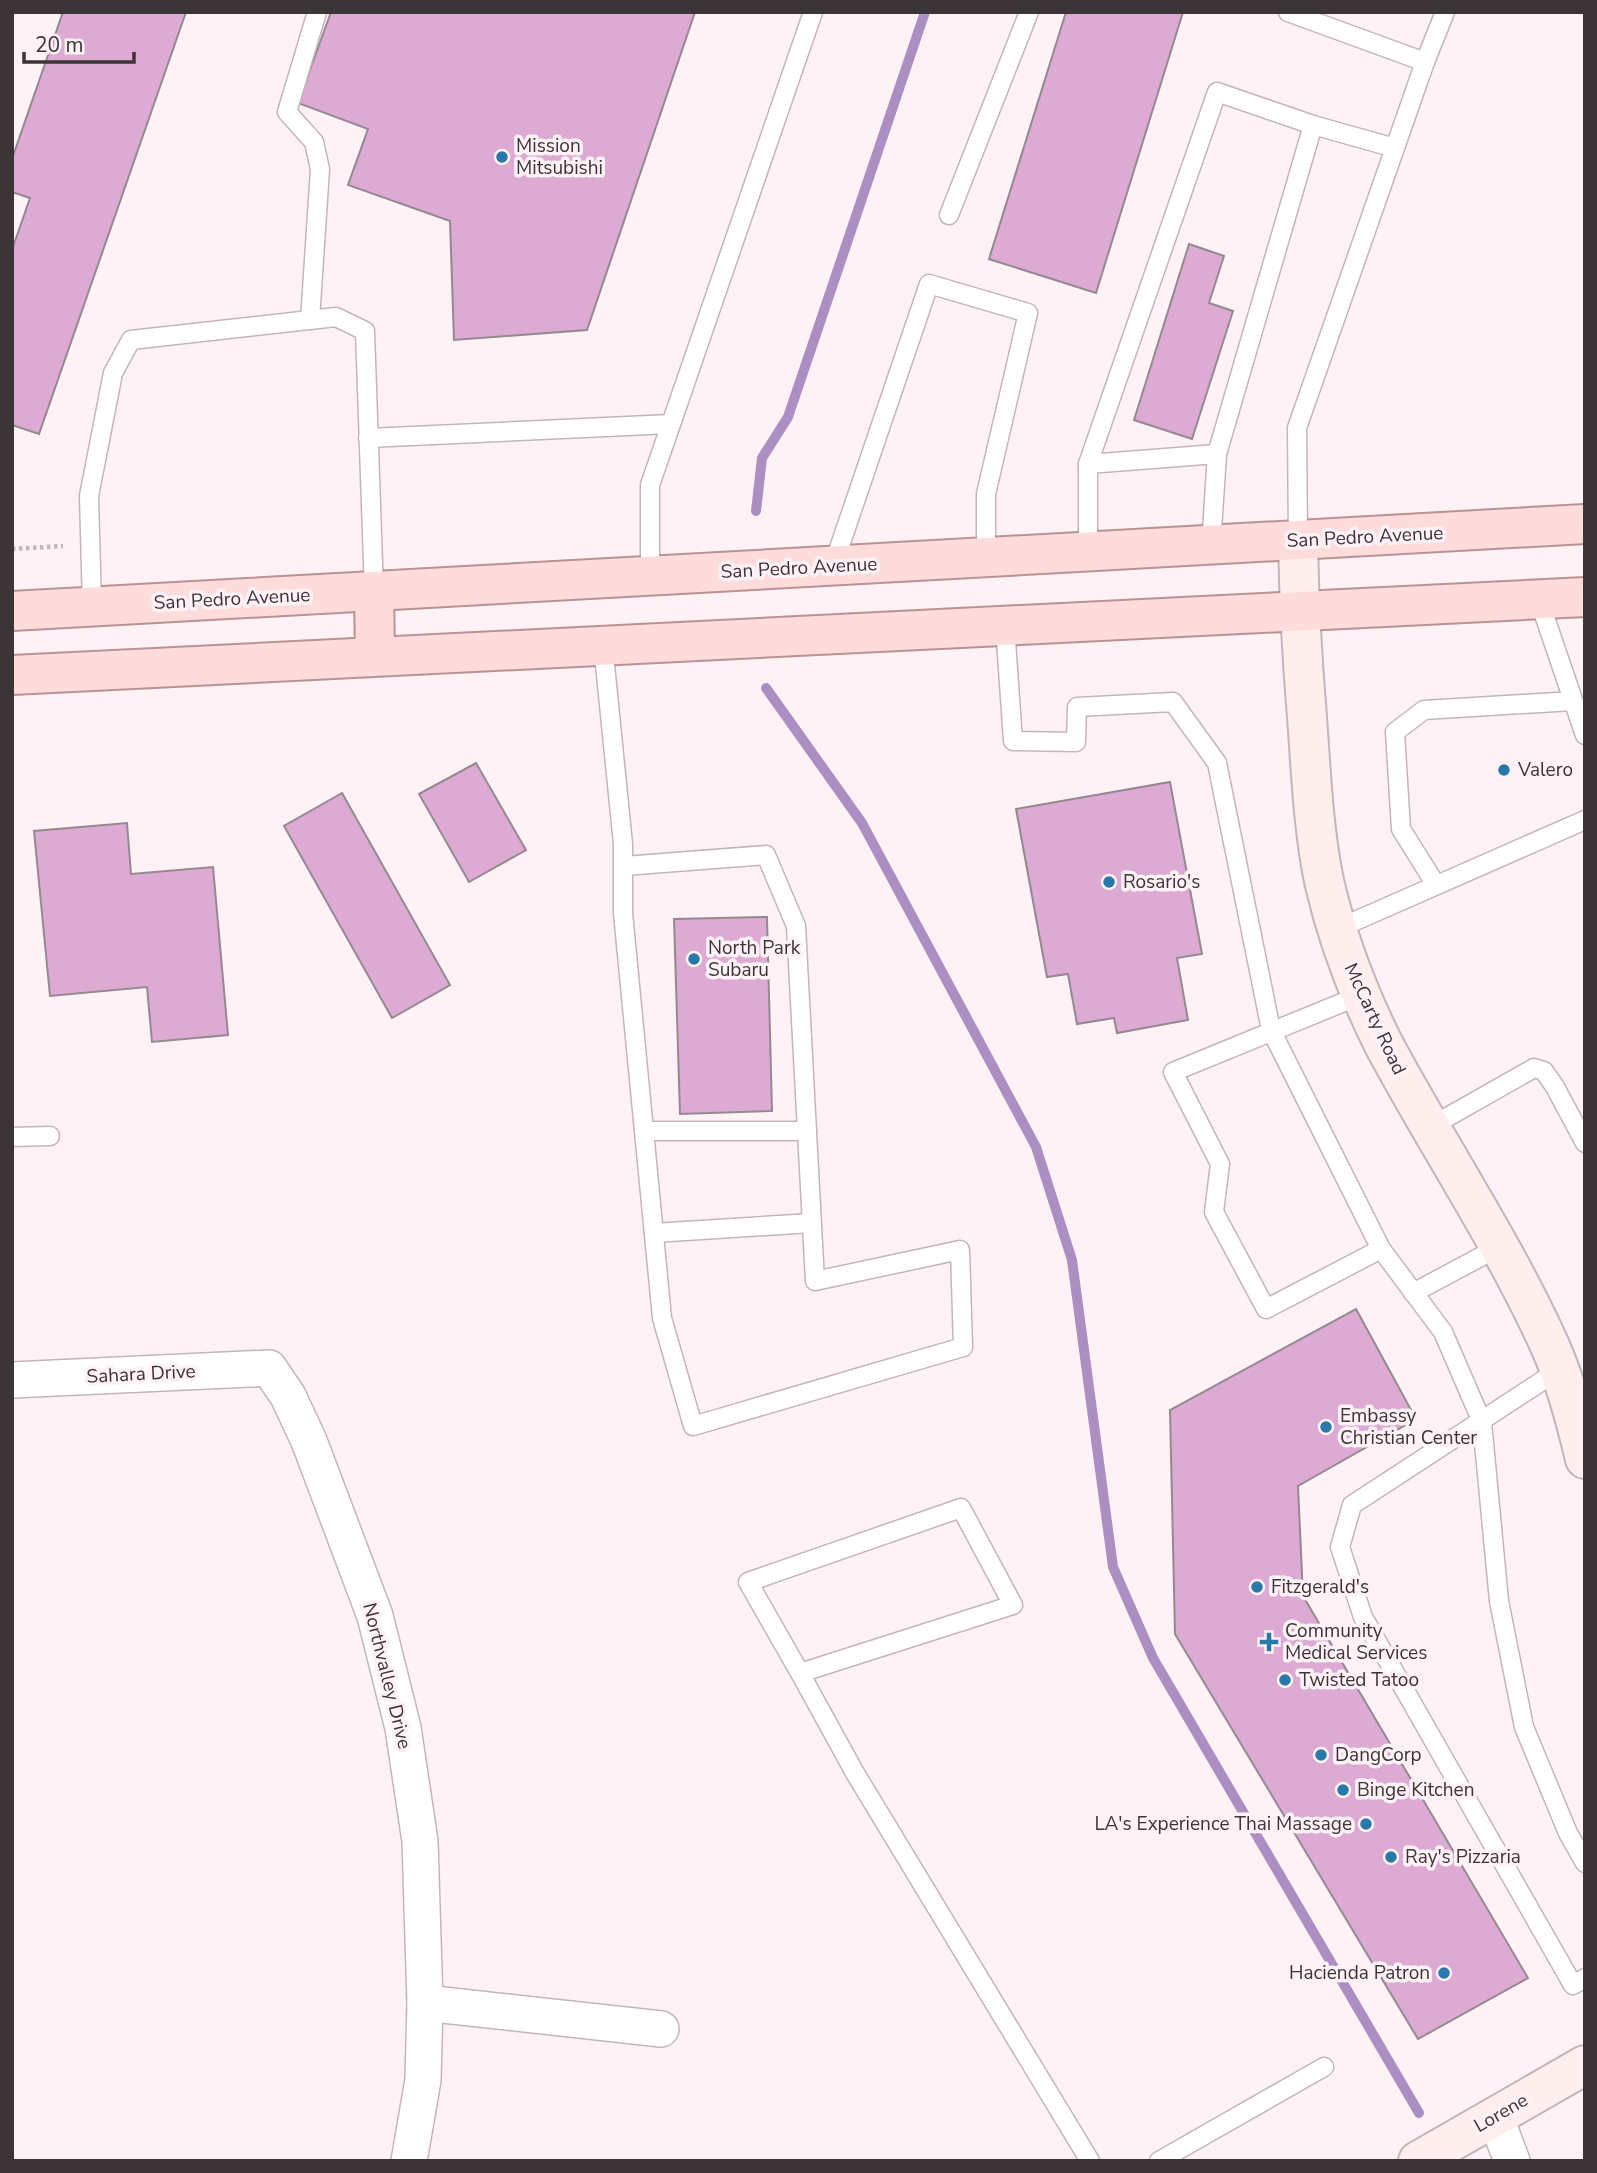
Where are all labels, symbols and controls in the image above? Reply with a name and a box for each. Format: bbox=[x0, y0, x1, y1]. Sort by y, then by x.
scale bar bbox=[24, 21, 135, 65]
text: 20 m bbox=[35, 31, 84, 59]
place label: Mission Mitsubishi bbox=[516, 133, 603, 181]
marker: Mission Mitsubishi bbox=[494, 149, 510, 165]
street label: San Pedro Avenue bbox=[1286, 520, 1444, 554]
street label: San Pedro Avenue bbox=[720, 551, 878, 585]
street label: San Pedro Avenue bbox=[153, 582, 311, 616]
place label: Valero bbox=[1517, 757, 1573, 783]
marker: Valero bbox=[1496, 762, 1512, 778]
place label: Rosario's bbox=[1123, 869, 1200, 895]
marker: Rosario's bbox=[1101, 874, 1117, 890]
place label: North Park Subaru bbox=[708, 935, 801, 983]
marker: North Park Subaru bbox=[686, 951, 702, 967]
street label: McCarty Road bbox=[1338, 959, 1412, 1079]
street label: Sahara Drive bbox=[86, 1358, 196, 1390]
place label: Embassy Christian Center bbox=[1340, 1403, 1477, 1451]
marker: Embassy Christian Center bbox=[1318, 1419, 1334, 1435]
place label: Fitzgerald's bbox=[1271, 1574, 1369, 1600]
marker: Fitzgerald's bbox=[1249, 1579, 1265, 1595]
street label: Northvalley Drive bbox=[356, 1600, 418, 1752]
place label: Community Medical Services bbox=[1285, 1618, 1427, 1666]
marker: Community Medical Services bbox=[1259, 1632, 1279, 1652]
place label: Twisted Tatoo bbox=[1299, 1667, 1419, 1693]
marker: Twisted Tatoo bbox=[1277, 1672, 1293, 1688]
place label: DangCorp bbox=[1335, 1742, 1422, 1768]
marker: DangCorp bbox=[1313, 1747, 1329, 1763]
place label: Binge Kitchen bbox=[1357, 1777, 1475, 1803]
marker: Binge Kitchen bbox=[1335, 1782, 1351, 1798]
place label: LA's Experience Thai Massage bbox=[1095, 1811, 1352, 1837]
marker: LA's Experience Thai Massage bbox=[1358, 1816, 1374, 1832]
place label: Ray's Pizzaria bbox=[1405, 1844, 1521, 1870]
marker: Ray's Pizzaria bbox=[1383, 1849, 1399, 1865]
place label: Hacienda Patron bbox=[1289, 1960, 1430, 1986]
marker: Hacienda Patron bbox=[1436, 1965, 1452, 1981]
street label: Lorene bbox=[1469, 2087, 1533, 2139]

